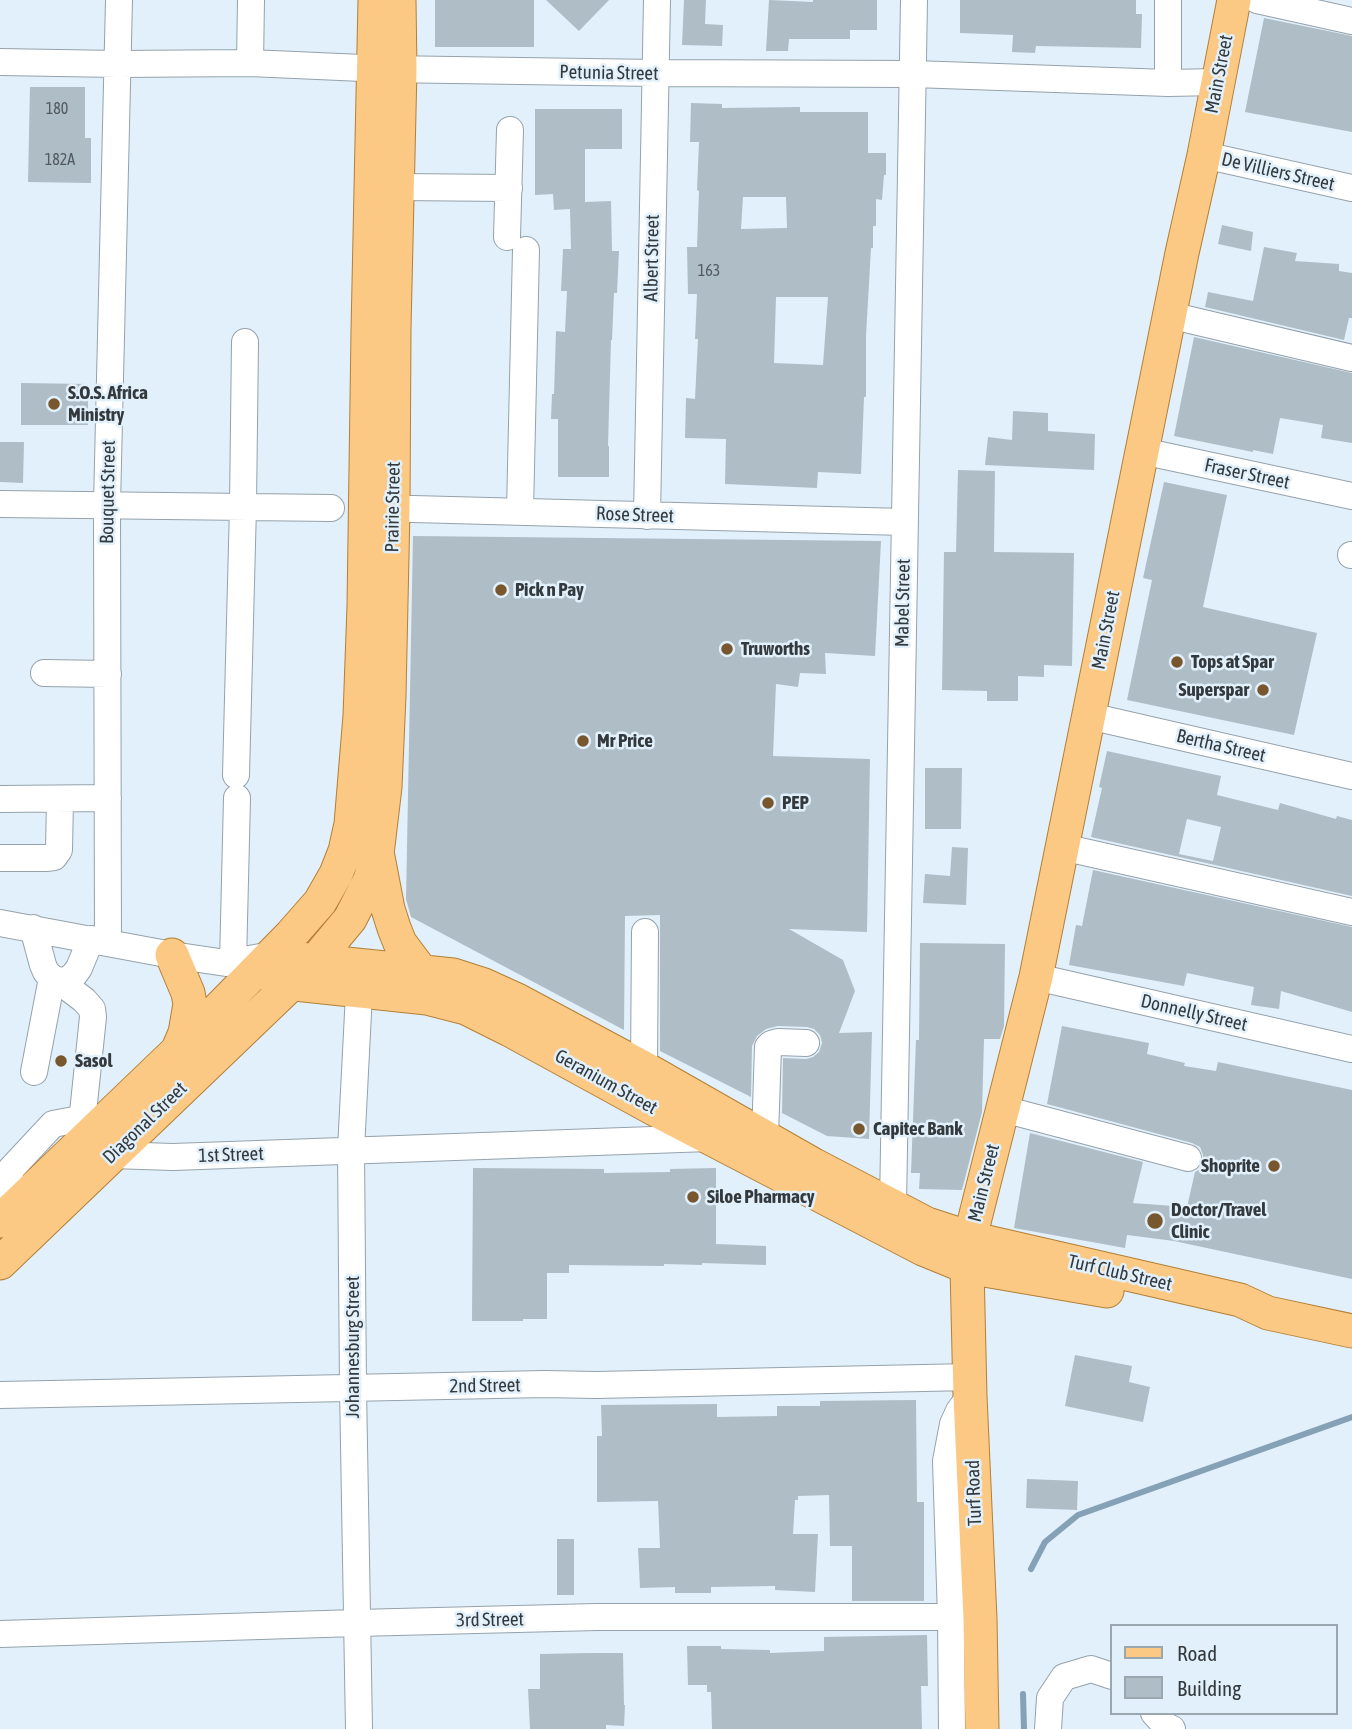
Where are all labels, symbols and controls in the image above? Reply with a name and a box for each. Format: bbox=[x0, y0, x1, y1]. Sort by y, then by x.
street label: Main Street bbox=[1200, 33, 1238, 115]
street label: Petunia Street bbox=[559, 61, 659, 85]
house number: 180 bbox=[46, 99, 68, 119]
street label: De Villiers Street bbox=[1219, 148, 1337, 196]
house number: 182A bbox=[45, 150, 75, 170]
street label: Albert Street bbox=[640, 214, 664, 302]
house number: 163 bbox=[698, 261, 720, 281]
place label: S.O.S. Africa Ministry bbox=[68, 382, 148, 426]
marker: S.O.S. Africa Ministry bbox=[46, 396, 62, 412]
street label: Bouquet Street bbox=[96, 440, 120, 544]
street label: Fraser Street bbox=[1202, 454, 1292, 494]
street label: Prairie Street bbox=[381, 461, 405, 553]
street label: Rose Street bbox=[596, 502, 674, 528]
street label: Mabel Street bbox=[891, 559, 915, 647]
place label: Pick n Pay bbox=[515, 579, 584, 601]
marker: Pick n Pay bbox=[493, 582, 509, 598]
street label: Main Street bbox=[1087, 589, 1125, 671]
place label: Truworths bbox=[741, 638, 810, 660]
marker: Truworths bbox=[719, 641, 735, 657]
place label: Tops at Spar bbox=[1191, 651, 1274, 673]
marker: Tops at Spar bbox=[1169, 654, 1185, 670]
place label: Superspar bbox=[1178, 679, 1249, 701]
marker: Superspar bbox=[1255, 682, 1271, 698]
street label: Bertha Street bbox=[1174, 725, 1268, 767]
place label: Mr Price bbox=[597, 730, 653, 752]
marker: Mr Price bbox=[575, 733, 591, 749]
place label: PEP bbox=[782, 792, 809, 814]
marker: PEP bbox=[760, 795, 776, 811]
street label: Donnelly Street bbox=[1139, 990, 1249, 1036]
street label: Geranium Street bbox=[551, 1045, 661, 1119]
place label: Sasol bbox=[75, 1050, 112, 1072]
marker: Sasol bbox=[53, 1053, 69, 1069]
street label: Diagonal Street bbox=[98, 1077, 192, 1169]
place label: Capitec Bank bbox=[873, 1118, 963, 1140]
marker: Capitec Bank bbox=[851, 1121, 867, 1137]
street label: 1st Street bbox=[198, 1142, 264, 1168]
street label: Main Street bbox=[963, 1142, 1005, 1224]
place label: Shoprite bbox=[1201, 1155, 1260, 1177]
marker: Shoprite bbox=[1266, 1158, 1282, 1174]
place label: Siloe Pharmacy bbox=[707, 1186, 815, 1208]
marker: Siloe Pharmacy bbox=[685, 1189, 701, 1205]
place label: Doctor/Travel Clinic bbox=[1171, 1199, 1266, 1243]
marker: Doctor/Travel Clinic bbox=[1145, 1211, 1165, 1231]
street label: Turf Club Street bbox=[1066, 1250, 1174, 1296]
street label: Johannesburg Street bbox=[342, 1276, 364, 1418]
street label: 2nd Street bbox=[449, 1374, 521, 1398]
street label: Turf Road bbox=[961, 1460, 987, 1526]
street label: 3rd Street bbox=[456, 1608, 524, 1632]
legend bbox=[1110, 1624, 1338, 1715]
text: Road bbox=[1177, 1641, 1217, 1665]
text: Building bbox=[1177, 1676, 1241, 1700]

